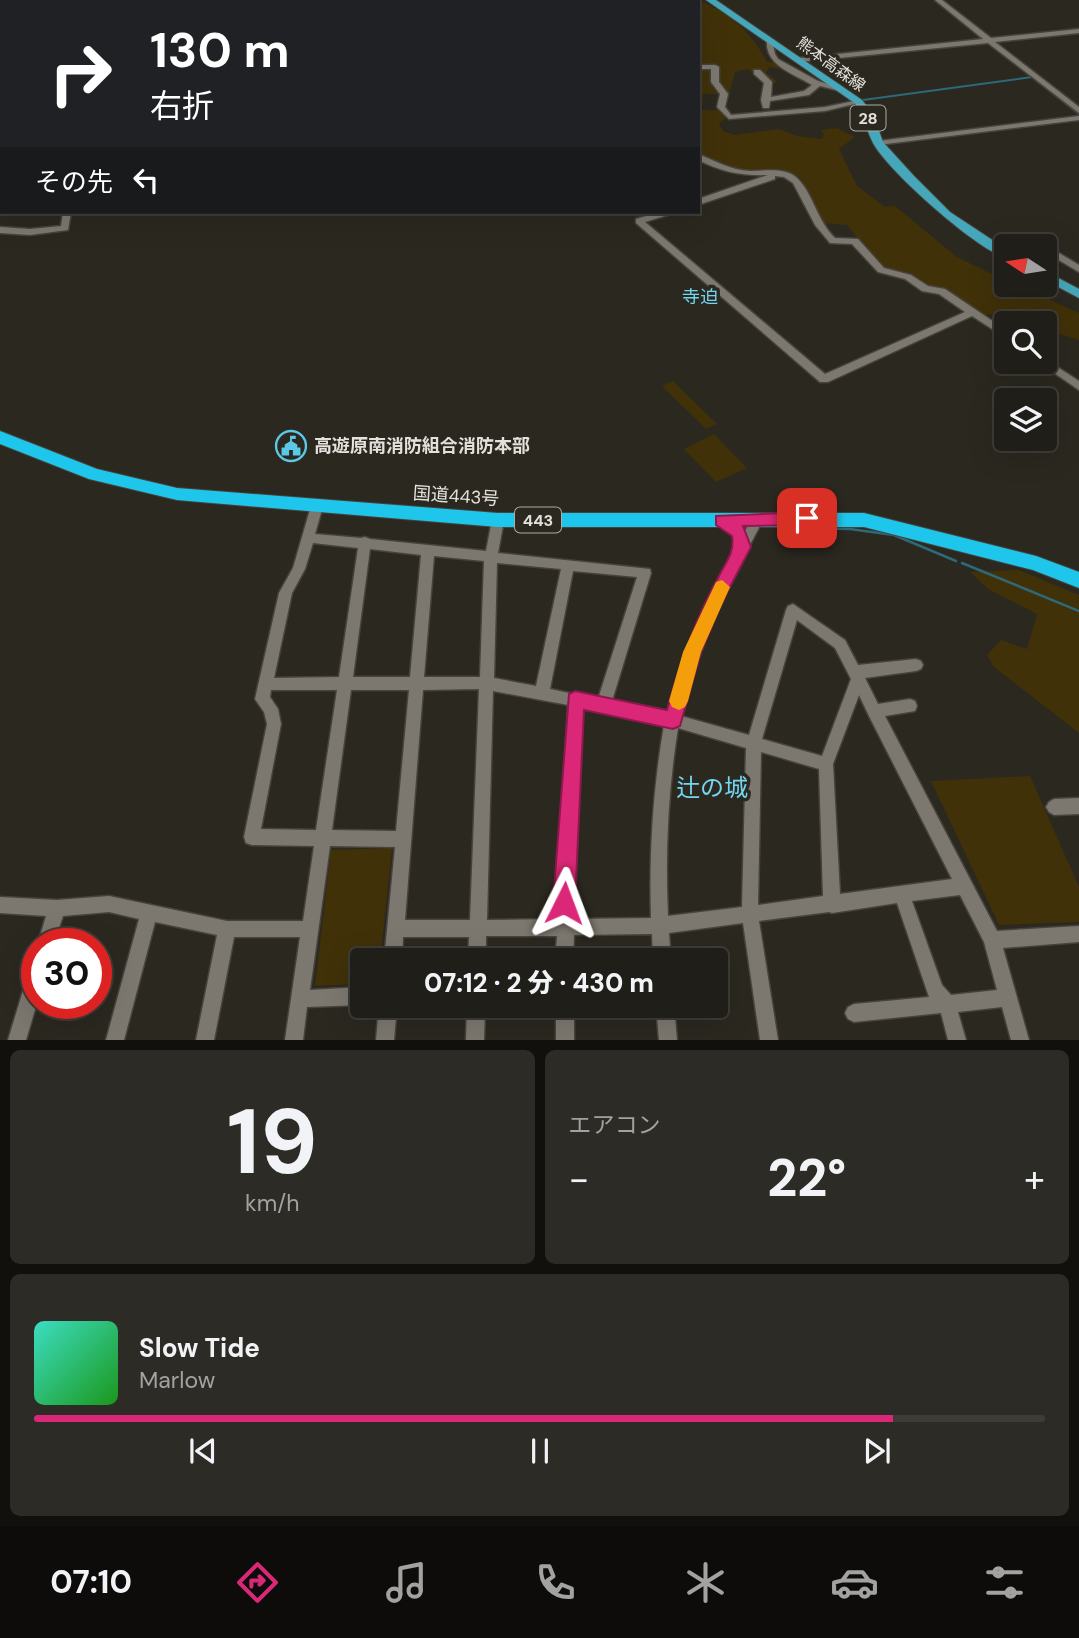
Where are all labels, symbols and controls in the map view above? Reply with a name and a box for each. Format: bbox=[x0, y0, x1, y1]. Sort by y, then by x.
text: 130 m bbox=[150, 18, 290, 82]
icon: right bbox=[35, 28, 126, 119]
street label: 熊本高森線 bbox=[792, 32, 870, 96]
text: 右折 bbox=[150, 85, 214, 127]
road number: 28 bbox=[850, 106, 886, 130]
icon: left bbox=[127, 161, 165, 199]
text: その先 bbox=[35, 165, 113, 199]
north arrow bbox=[994, 234, 1057, 298]
map controls bbox=[994, 234, 1057, 451]
district label: 寺迫 bbox=[682, 285, 718, 309]
button: search bbox=[994, 311, 1057, 374]
button: layers bbox=[994, 388, 1057, 451]
public building icon: 高遊原南消防組合消防本部 bbox=[274, 429, 308, 463]
place label: 高遊原南消防組合消防本部 bbox=[314, 434, 530, 458]
street label: 国道443号 bbox=[412, 481, 500, 511]
pin bbox=[777, 488, 837, 548]
icon: arrive bbox=[788, 499, 826, 537]
road number: 443 bbox=[515, 508, 561, 533]
district label: 辻の城 bbox=[676, 772, 748, 803]
position arrow bbox=[527, 866, 601, 940]
speed limit sign: 30 bbox=[21, 928, 112, 1019]
text: 07:12 · 2 分 · 430 m bbox=[424, 966, 654, 1000]
text: 19 bbox=[227, 1083, 318, 1201]
text: エアコン bbox=[569, 1110, 661, 1140]
text: 22° bbox=[767, 1144, 846, 1212]
text: − bbox=[569, 1154, 589, 1204]
text: + bbox=[1024, 1154, 1045, 1204]
text: km/h bbox=[245, 1188, 299, 1218]
text: Slow Tide bbox=[139, 1331, 260, 1365]
text: Marlow bbox=[139, 1365, 215, 1395]
icon: previous bbox=[184, 1432, 222, 1470]
icon: pause bbox=[521, 1432, 559, 1470]
icon: next bbox=[858, 1432, 896, 1470]
icon: directions bbox=[233, 1558, 282, 1607]
icon: music bbox=[382, 1558, 431, 1607]
icon: phone bbox=[531, 1558, 580, 1607]
icon: climate bbox=[681, 1558, 730, 1607]
icon: car bbox=[830, 1558, 879, 1607]
icon: filters bbox=[980, 1558, 1029, 1607]
text: 07:10 bbox=[50, 1561, 132, 1603]

